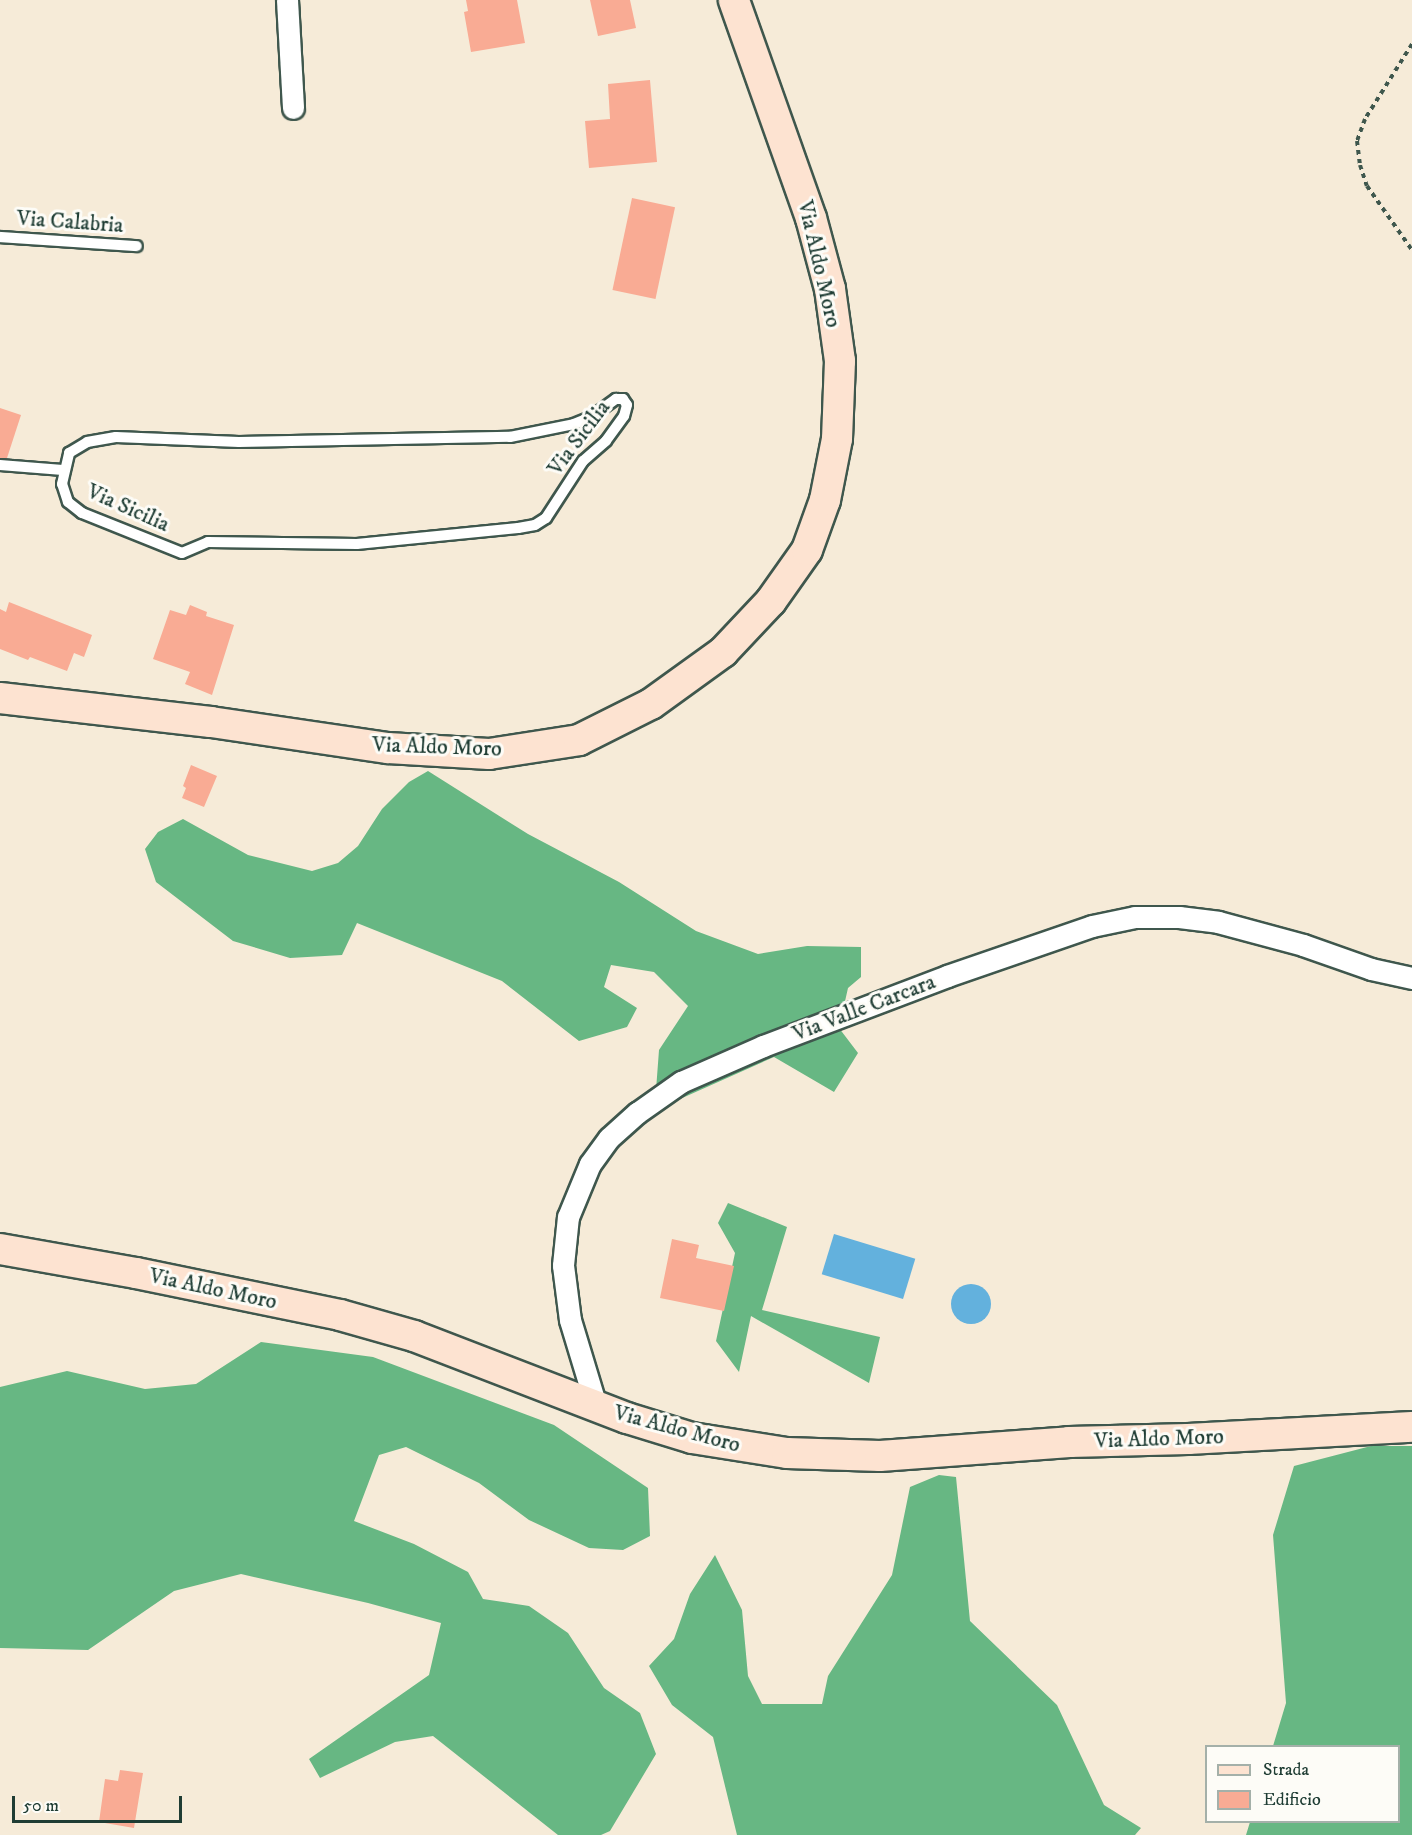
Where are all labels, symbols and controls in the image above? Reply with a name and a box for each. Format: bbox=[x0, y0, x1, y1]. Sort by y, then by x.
street label: Via Aldo Moro bbox=[792, 198, 846, 330]
street label: Via Calabria bbox=[16, 205, 124, 239]
street label: Via Sicilia bbox=[542, 395, 616, 481]
street label: Via Sicilia bbox=[83, 478, 173, 538]
street label: Via Aldo Moro bbox=[372, 732, 502, 762]
street label: Via Valle Carcara bbox=[789, 969, 939, 1047]
street label: Via Aldo Moro bbox=[147, 1263, 279, 1315]
street label: Via Aldo Moro bbox=[611, 1399, 743, 1459]
street label: Via Aldo Moro bbox=[1094, 1424, 1224, 1454]
legend bbox=[1205, 1745, 1400, 1823]
text: Strada bbox=[1263, 1759, 1309, 1781]
scale bar bbox=[15, 1784, 184, 1822]
text: Edificio bbox=[1263, 1789, 1321, 1811]
text: 50 m bbox=[23, 1795, 59, 1817]

